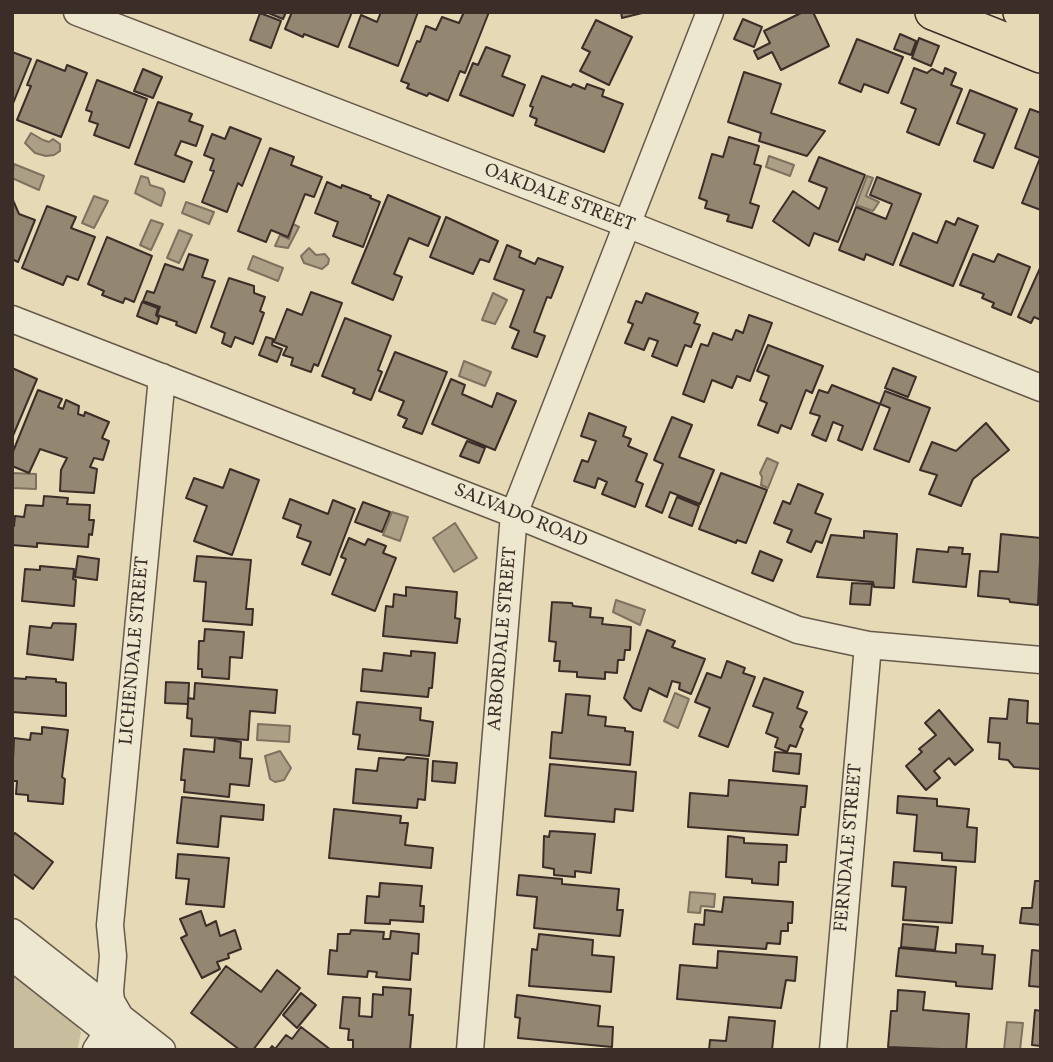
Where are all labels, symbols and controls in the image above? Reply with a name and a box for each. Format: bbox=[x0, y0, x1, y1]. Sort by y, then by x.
street label: OAKDALE STREET bbox=[481, 160, 637, 238]
street label: SALVADO ROAD bbox=[450, 480, 590, 554]
street label: ARBORDALE STREET bbox=[485, 546, 523, 732]
street label: LICHENDALE STREET bbox=[116, 556, 156, 746]
street label: FERNDALE STREET bbox=[831, 763, 869, 933]

